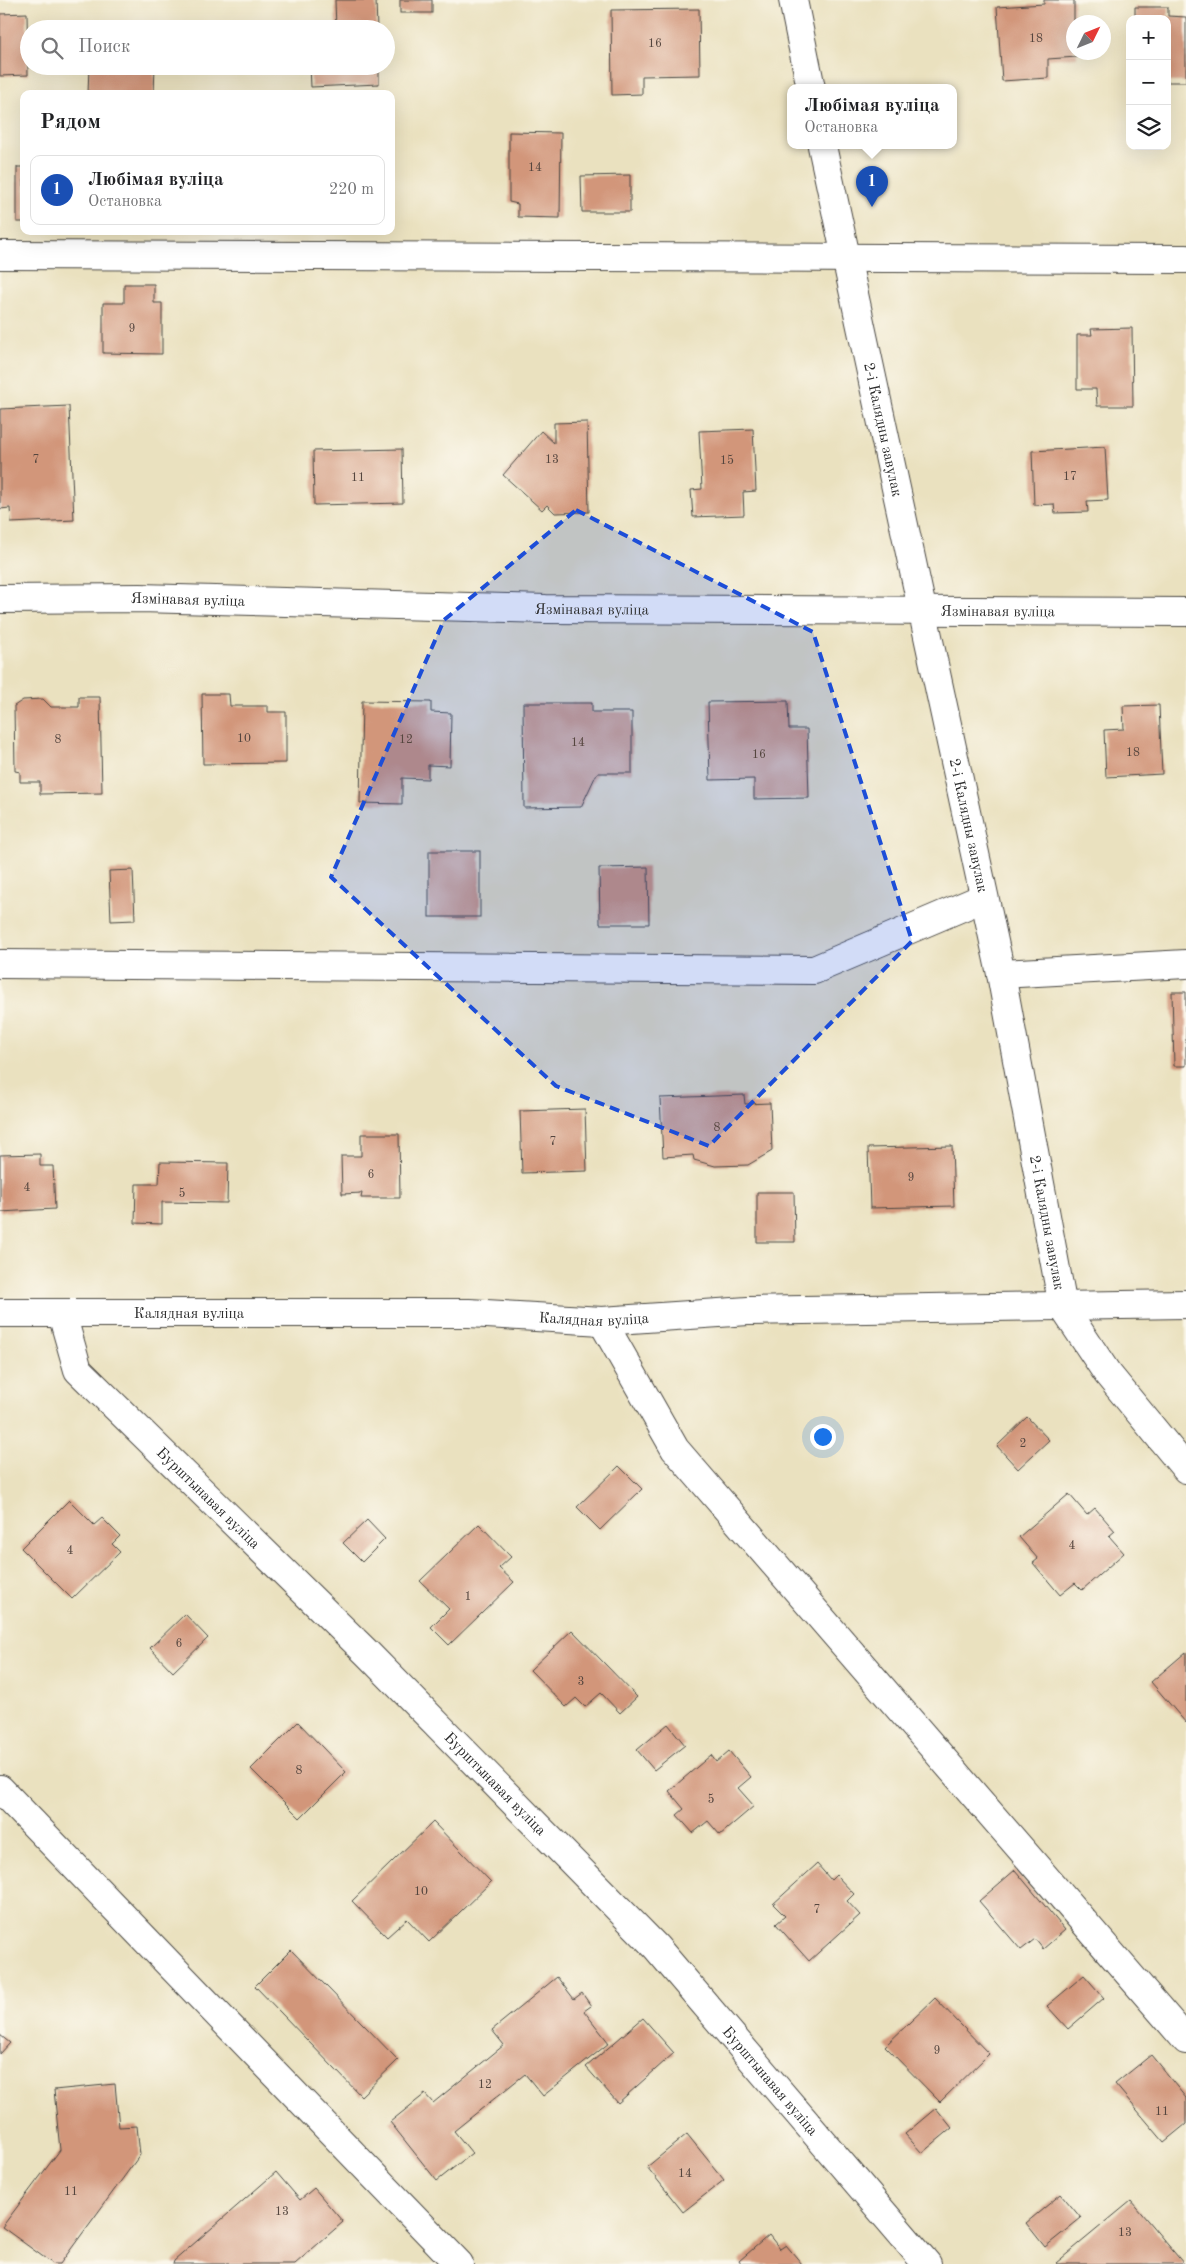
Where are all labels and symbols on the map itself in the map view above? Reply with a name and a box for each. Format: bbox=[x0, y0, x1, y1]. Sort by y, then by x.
north arrow bbox=[1066, 15, 1111, 60]
house number: 18 bbox=[1029, 33, 1043, 45]
house number: 16 bbox=[648, 38, 662, 50]
house number: 14 bbox=[528, 162, 542, 174]
pin: 1 bbox=[856, 166, 888, 207]
house number: 9 bbox=[129, 323, 135, 335]
street label: 2-і Калядны завулак bbox=[860, 361, 904, 499]
house number: 7 bbox=[33, 454, 39, 466]
house number: 13 bbox=[545, 454, 559, 466]
house number: 15 bbox=[720, 454, 734, 467]
house number: 17 bbox=[1063, 471, 1077, 483]
house number: 11 bbox=[351, 472, 365, 484]
street label: Язмінавая вуліца bbox=[131, 592, 246, 610]
street label: Язмінавая вуліца bbox=[534, 603, 650, 618]
street label: Язмінавая вуліца bbox=[941, 605, 1056, 620]
house number: 10 bbox=[237, 733, 251, 745]
house number: 8 bbox=[55, 734, 62, 746]
house number: 12 bbox=[399, 734, 413, 746]
house number: 14 bbox=[571, 737, 585, 749]
house number: 18 bbox=[1126, 747, 1140, 759]
house number: 16 bbox=[752, 749, 766, 761]
street label: 2-і Калядны завулак bbox=[946, 757, 989, 894]
house number: 8 bbox=[714, 1122, 721, 1134]
house number: 7 bbox=[550, 1136, 556, 1148]
street label: 2-і Калядны завулак bbox=[1026, 1154, 1066, 1292]
house number: 6 bbox=[368, 1169, 375, 1181]
house number: 9 bbox=[908, 1172, 914, 1184]
house number: 4 bbox=[24, 1182, 31, 1194]
house number: 5 bbox=[179, 1187, 186, 1200]
street label: Калядная вуліца bbox=[134, 1307, 245, 1322]
street label: Калядная вуліца bbox=[538, 1311, 650, 1330]
your location bbox=[810, 1424, 836, 1450]
house number: 2 bbox=[1020, 1438, 1026, 1450]
street label: Бурштынавая вуліца bbox=[153, 1445, 262, 1553]
house number: 4 bbox=[1069, 1540, 1076, 1552]
house number: 4 bbox=[67, 1545, 74, 1557]
house number: 1 bbox=[465, 1591, 471, 1603]
house number: 6 bbox=[176, 1638, 183, 1650]
house number: 3 bbox=[578, 1676, 584, 1688]
street label: Бурштынавая вуліца bbox=[441, 1730, 549, 1840]
house number: 8 bbox=[296, 1765, 303, 1777]
house number: 5 bbox=[708, 1793, 715, 1806]
house number: 10 bbox=[414, 1886, 428, 1898]
house number: 7 bbox=[814, 1904, 820, 1916]
street label: Бурштынавая вуліца bbox=[719, 2024, 820, 2139]
house number: 9 bbox=[934, 2045, 940, 2057]
house number: 12 bbox=[478, 2079, 492, 2091]
house number: 11 bbox=[1155, 2106, 1169, 2118]
house number: 14 bbox=[678, 2168, 692, 2180]
house number: 11 bbox=[64, 2186, 78, 2198]
house number: 13 bbox=[275, 2206, 289, 2218]
house number: 13 bbox=[1118, 2227, 1132, 2239]

